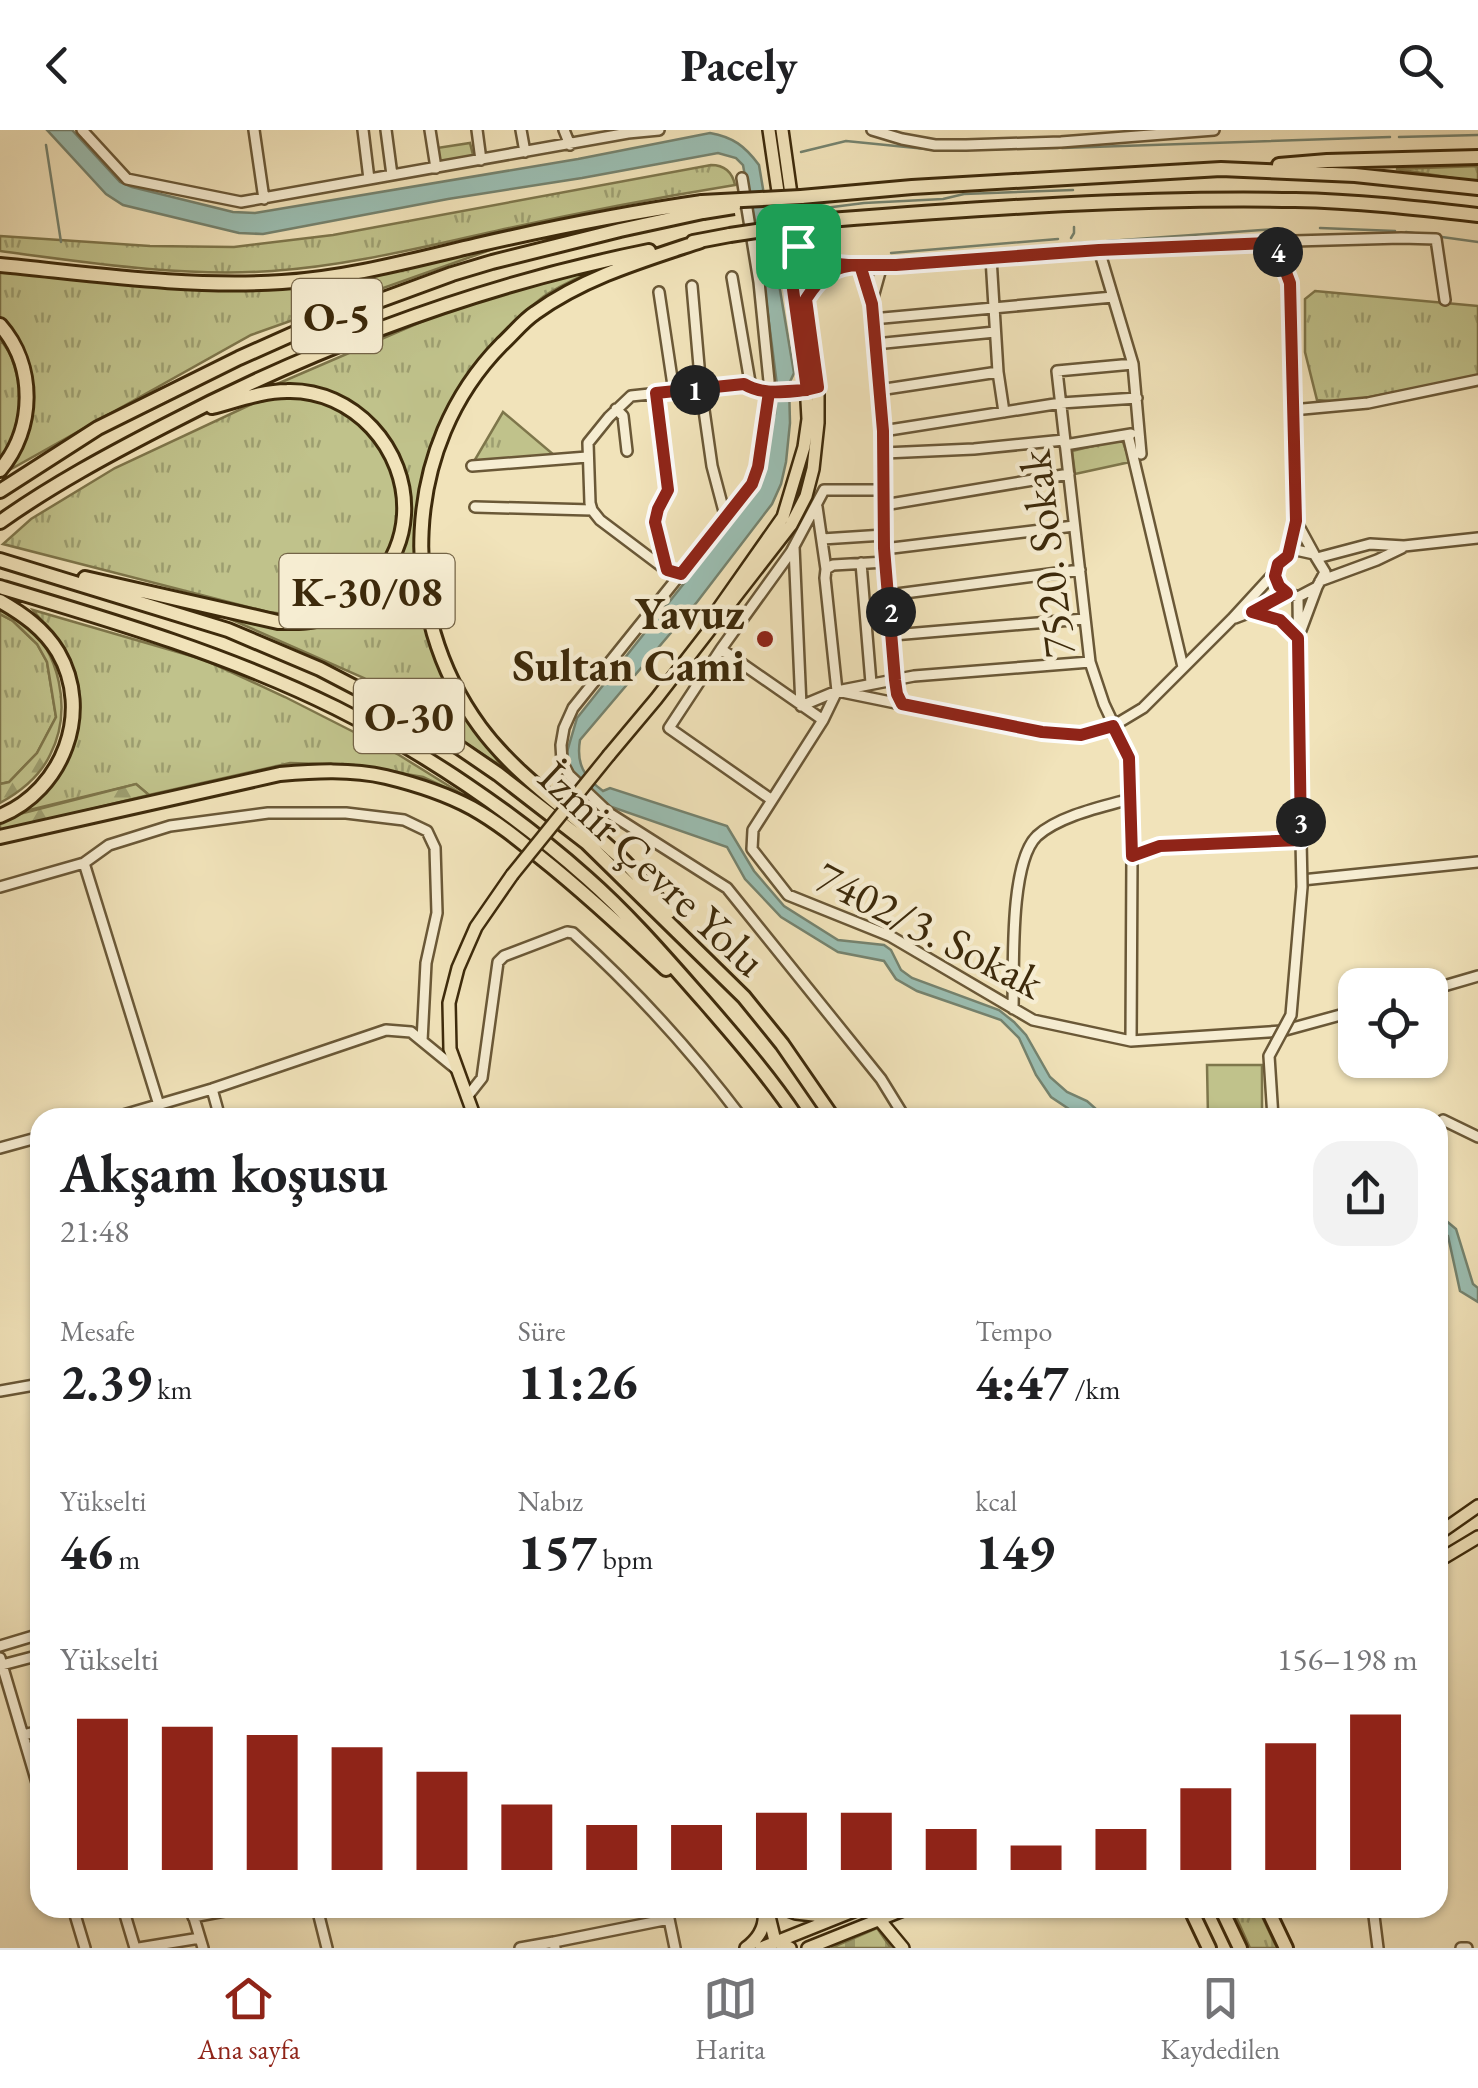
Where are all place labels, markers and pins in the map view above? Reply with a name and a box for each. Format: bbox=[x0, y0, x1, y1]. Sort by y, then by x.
pin bbox=[756, 204, 841, 289]
pin: 4 bbox=[1253, 227, 1303, 277]
pin: 1 bbox=[670, 365, 720, 415]
place label: Yavuz Sultan Cami bbox=[513, 584, 745, 694]
pin: 2 bbox=[866, 587, 916, 637]
marker: Yavuz Sultan Cami bbox=[754, 628, 776, 650]
pin: 3 bbox=[1276, 797, 1326, 847]

